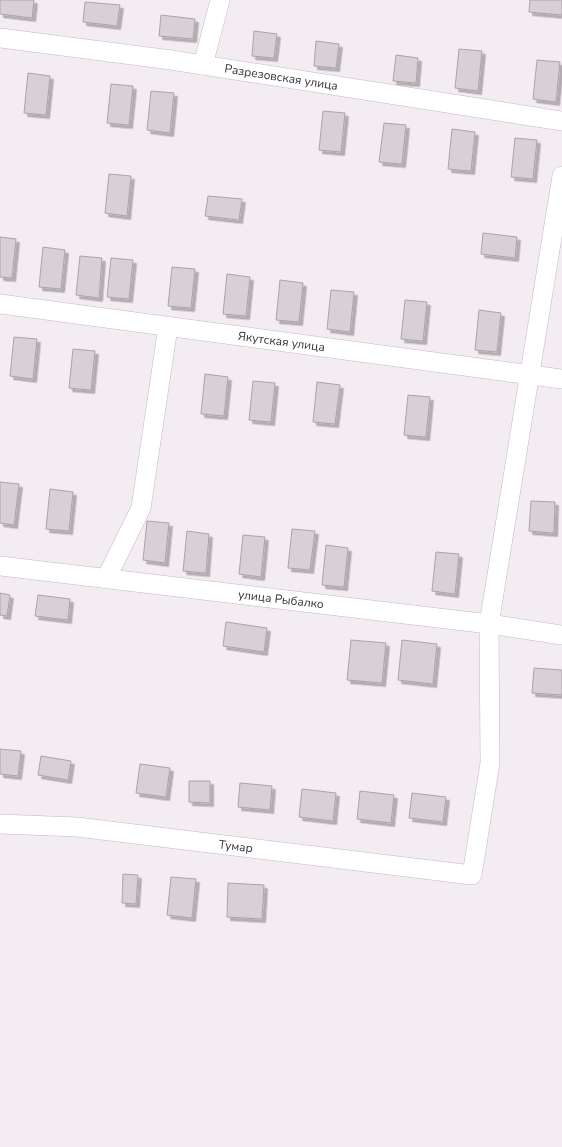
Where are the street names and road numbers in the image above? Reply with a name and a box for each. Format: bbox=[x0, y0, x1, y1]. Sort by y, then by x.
street label: Разрезовская улица bbox=[223, 60, 339, 94]
street label: Якутская улица bbox=[237, 328, 326, 355]
street label: улица Рыбалко bbox=[237, 586, 325, 612]
street label: Тумар bbox=[218, 836, 254, 856]

